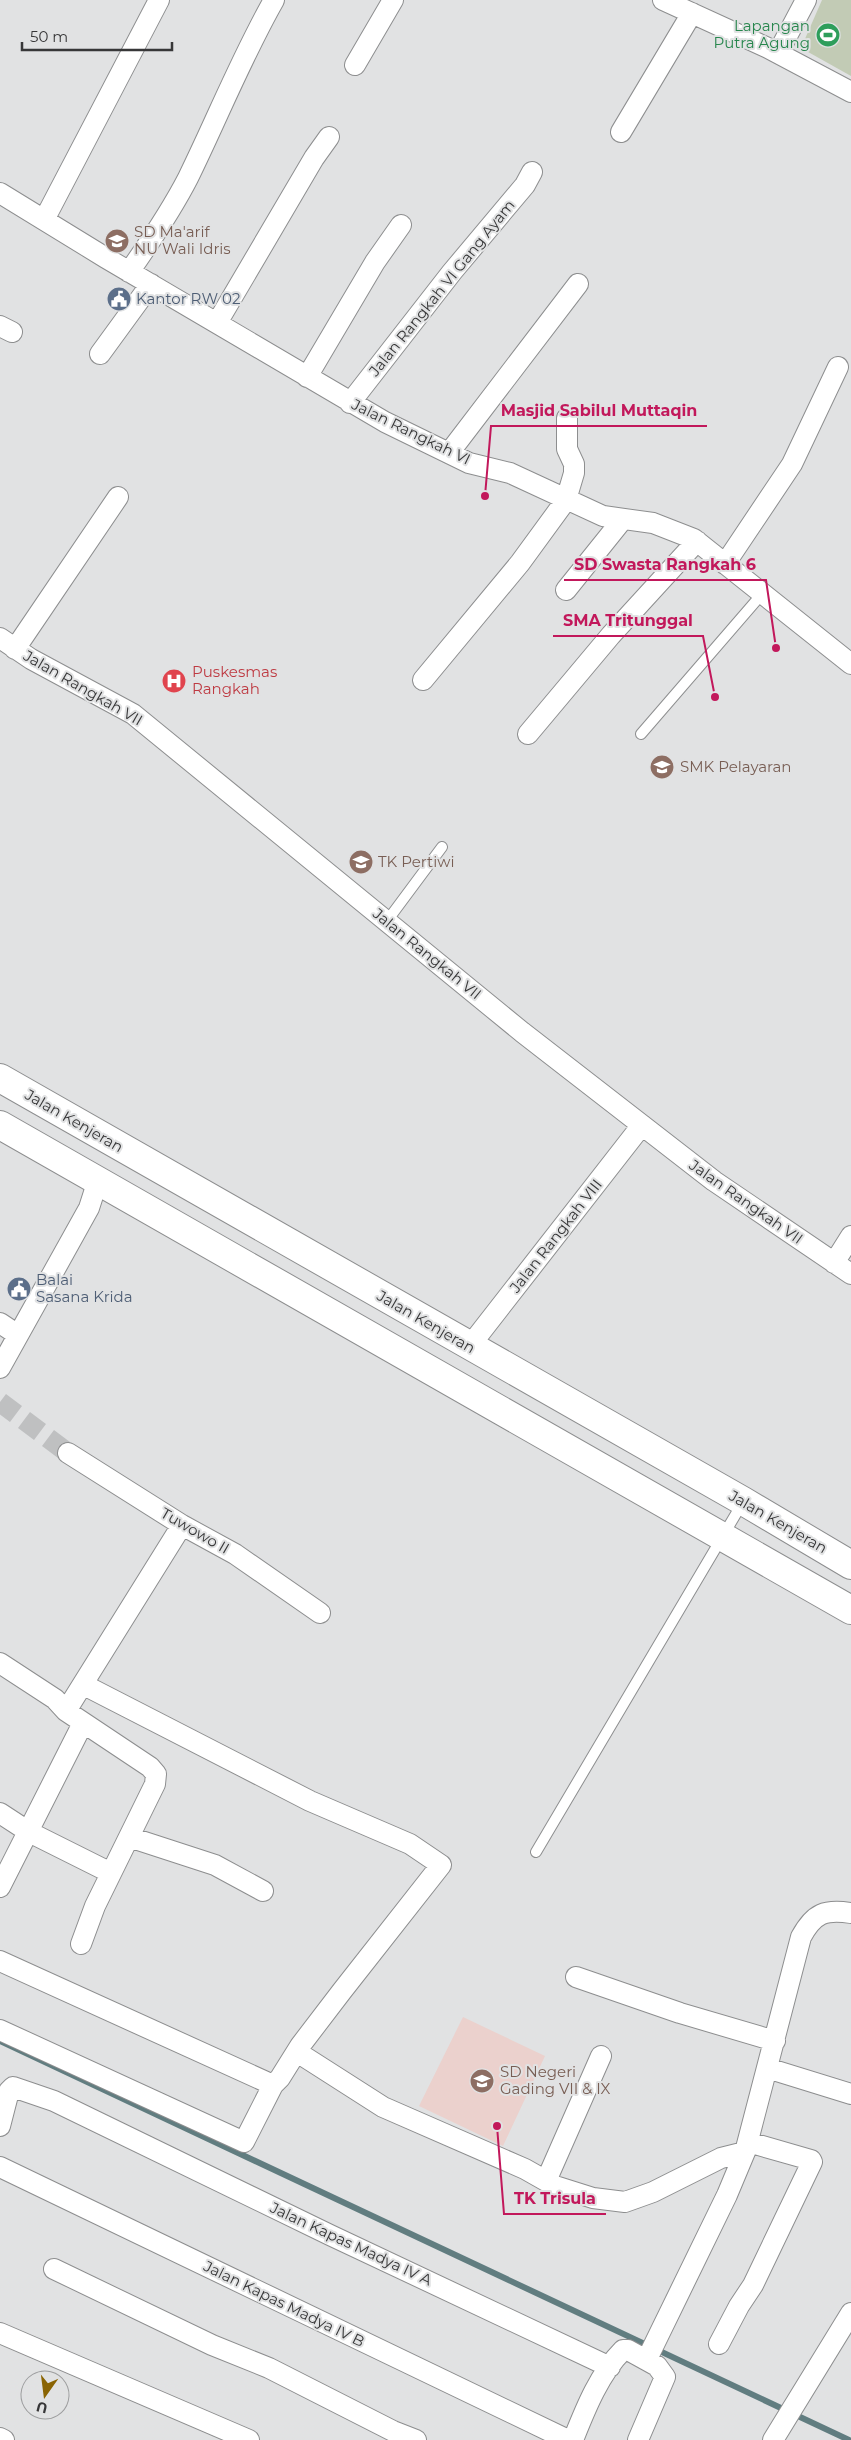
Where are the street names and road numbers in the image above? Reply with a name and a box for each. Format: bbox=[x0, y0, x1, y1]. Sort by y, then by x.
street label: Jalan Rangkah VI Gang Ayam bbox=[364, 196, 519, 381]
street label: Jalan Rangkah VI bbox=[348, 394, 474, 469]
street label: Jalan Rangkah VII bbox=[19, 645, 146, 729]
street label: Jalan Rangkah VII bbox=[368, 903, 486, 1003]
street label: Jalan Kenjeran bbox=[21, 1084, 127, 1156]
street label: Jalan Rangkah VII bbox=[685, 1155, 807, 1248]
street label: Jalan Rangkah VIII bbox=[505, 1175, 606, 1297]
street label: Jalan Kenjeran bbox=[373, 1285, 479, 1357]
street label: Jalan Kenjeran bbox=[725, 1485, 831, 1557]
street label: Tuwowo II bbox=[158, 1503, 233, 1558]
street label: Jalan Kapas Madya IV A bbox=[266, 2197, 435, 2289]
street label: Jalan Kapas Madya IV B bbox=[200, 2256, 368, 2351]

